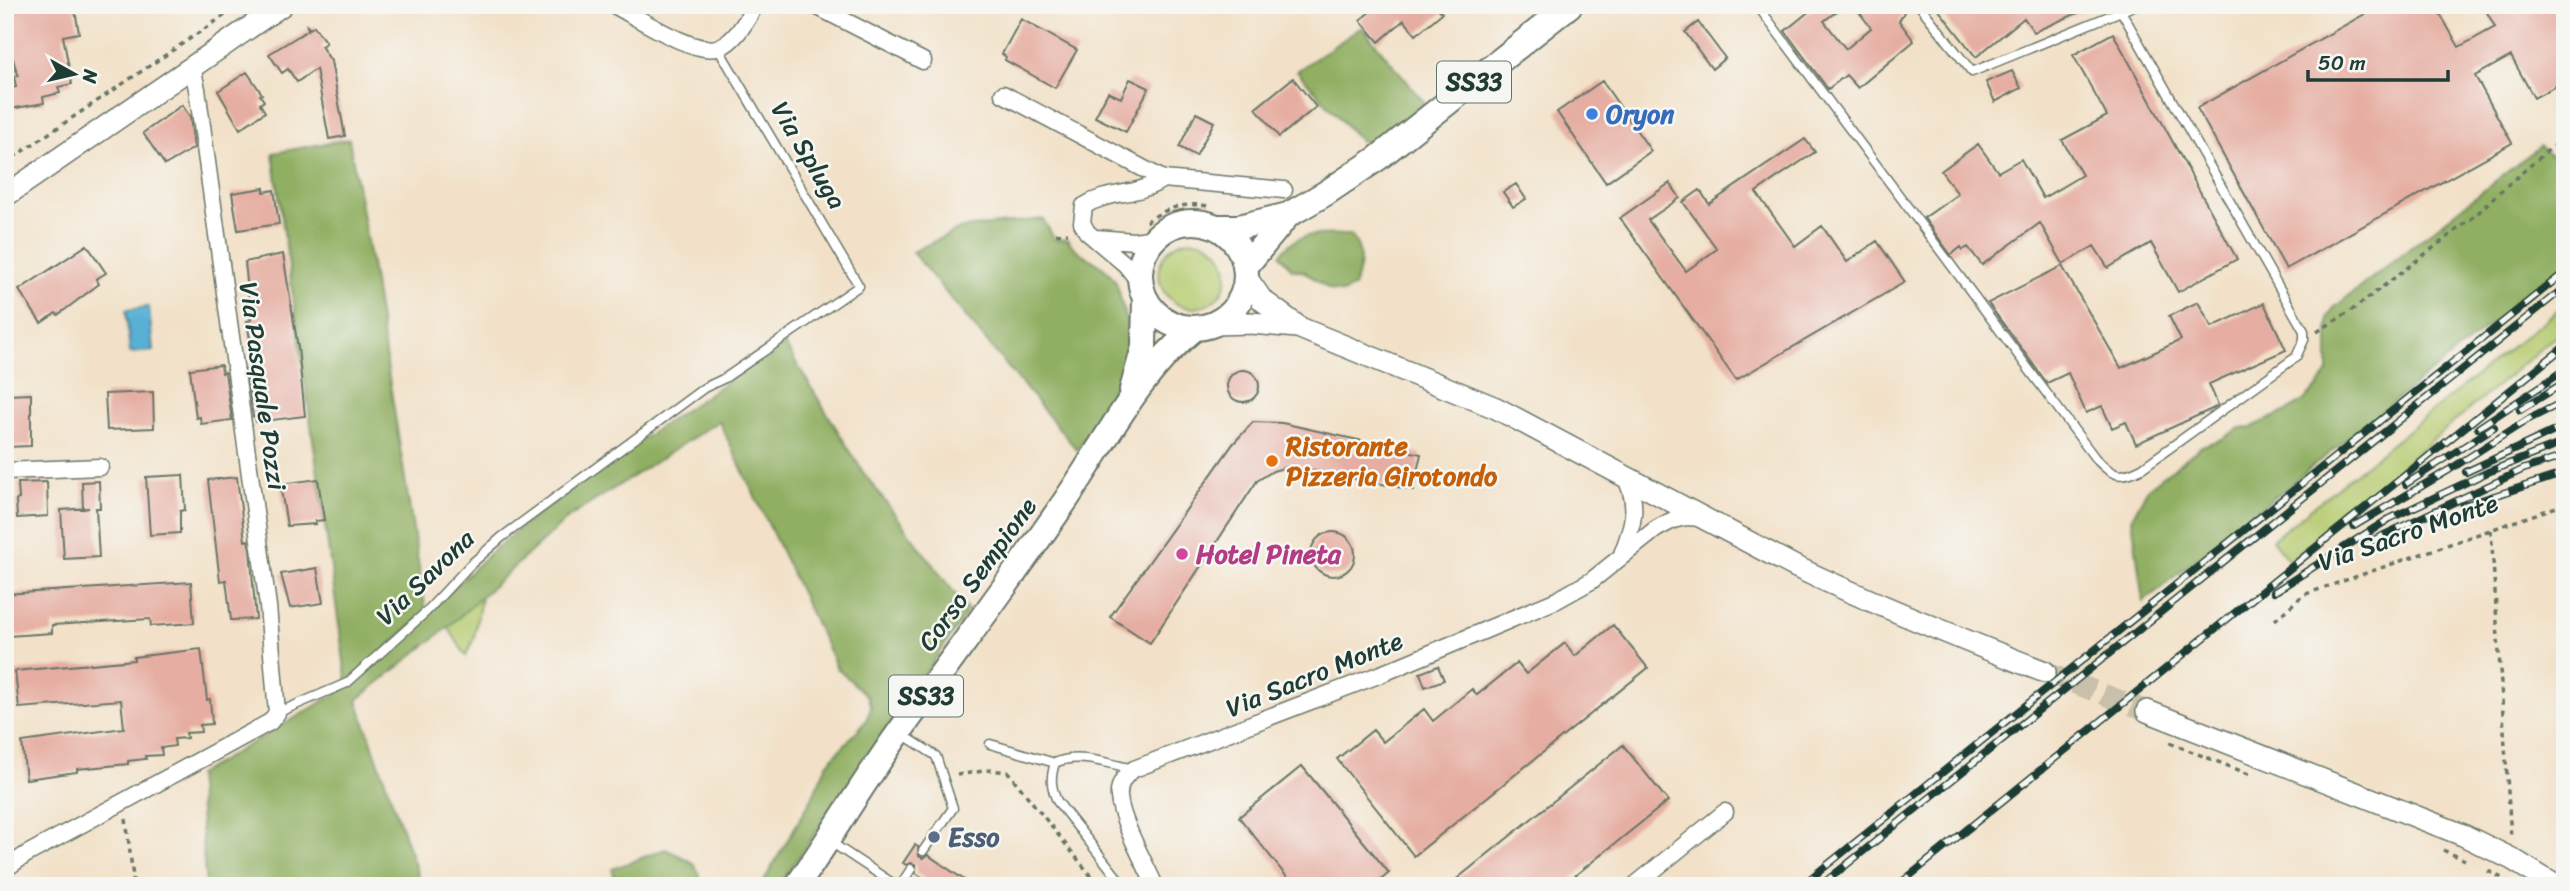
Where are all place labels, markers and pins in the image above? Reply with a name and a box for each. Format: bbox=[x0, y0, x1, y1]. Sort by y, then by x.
place label: Oryon bbox=[1606, 91, 1675, 137]
marker: Oryon bbox=[1584, 106, 1600, 122]
place label: Ristorante Pizzeria Girotondo bbox=[1285, 423, 1498, 499]
marker: Ristorante Pizzeria Girotondo bbox=[1264, 453, 1280, 469]
place label: Hotel Pineta bbox=[1196, 531, 1342, 577]
marker: Hotel Pineta bbox=[1174, 546, 1190, 562]
place label: Esso bbox=[948, 814, 1000, 860]
marker: Esso bbox=[926, 829, 942, 845]

